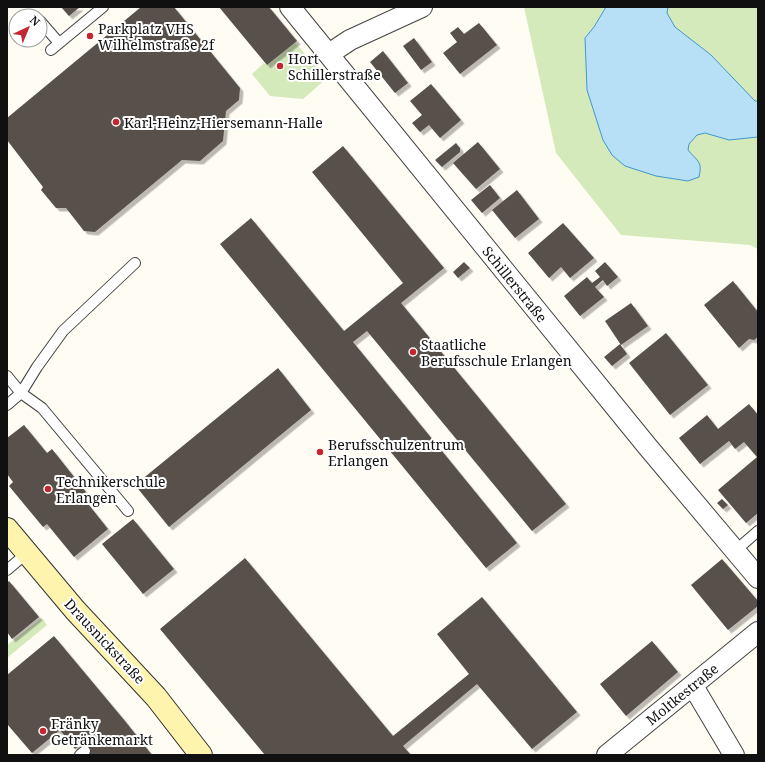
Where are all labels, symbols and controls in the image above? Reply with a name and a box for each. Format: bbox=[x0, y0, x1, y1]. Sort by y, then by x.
north arrow bbox=[8, 8, 48, 48]
text: N bbox=[27, 12, 44, 29]
place label: Parkplatz VHS Wilhelmstraße 2f bbox=[98, 19, 216, 54]
marker: Parkplatz VHS Wilhelmstraße 2f bbox=[85, 31, 95, 41]
place label: Hort Schillerstraße bbox=[288, 49, 381, 84]
marker: Hort Schillerstraße bbox=[275, 61, 285, 71]
place label: Karl-Heinz-Hiersemann-Halle bbox=[124, 113, 323, 132]
marker: Karl-Heinz-Hiersemann-Halle bbox=[111, 117, 121, 127]
street label: Schillerstraße bbox=[478, 242, 552, 326]
place label: Staatliche Berufsschule Erlangen bbox=[421, 335, 572, 370]
marker: Staatliche Berufsschule Erlangen bbox=[408, 347, 418, 357]
place label: Berufsschulzentrum Erlangen bbox=[328, 435, 464, 470]
marker: Berufsschulzentrum Erlangen bbox=[315, 447, 325, 457]
place label: Technikerschule Erlangen bbox=[56, 472, 165, 507]
marker: Technikerschule Erlangen bbox=[43, 484, 53, 494]
street label: Drausnickstraße bbox=[60, 594, 150, 688]
street label: Moltkestraße bbox=[642, 659, 722, 729]
place label: Fränky Getränkemarkt bbox=[51, 714, 153, 749]
marker: Fränky Getränkemarkt bbox=[38, 726, 48, 736]

